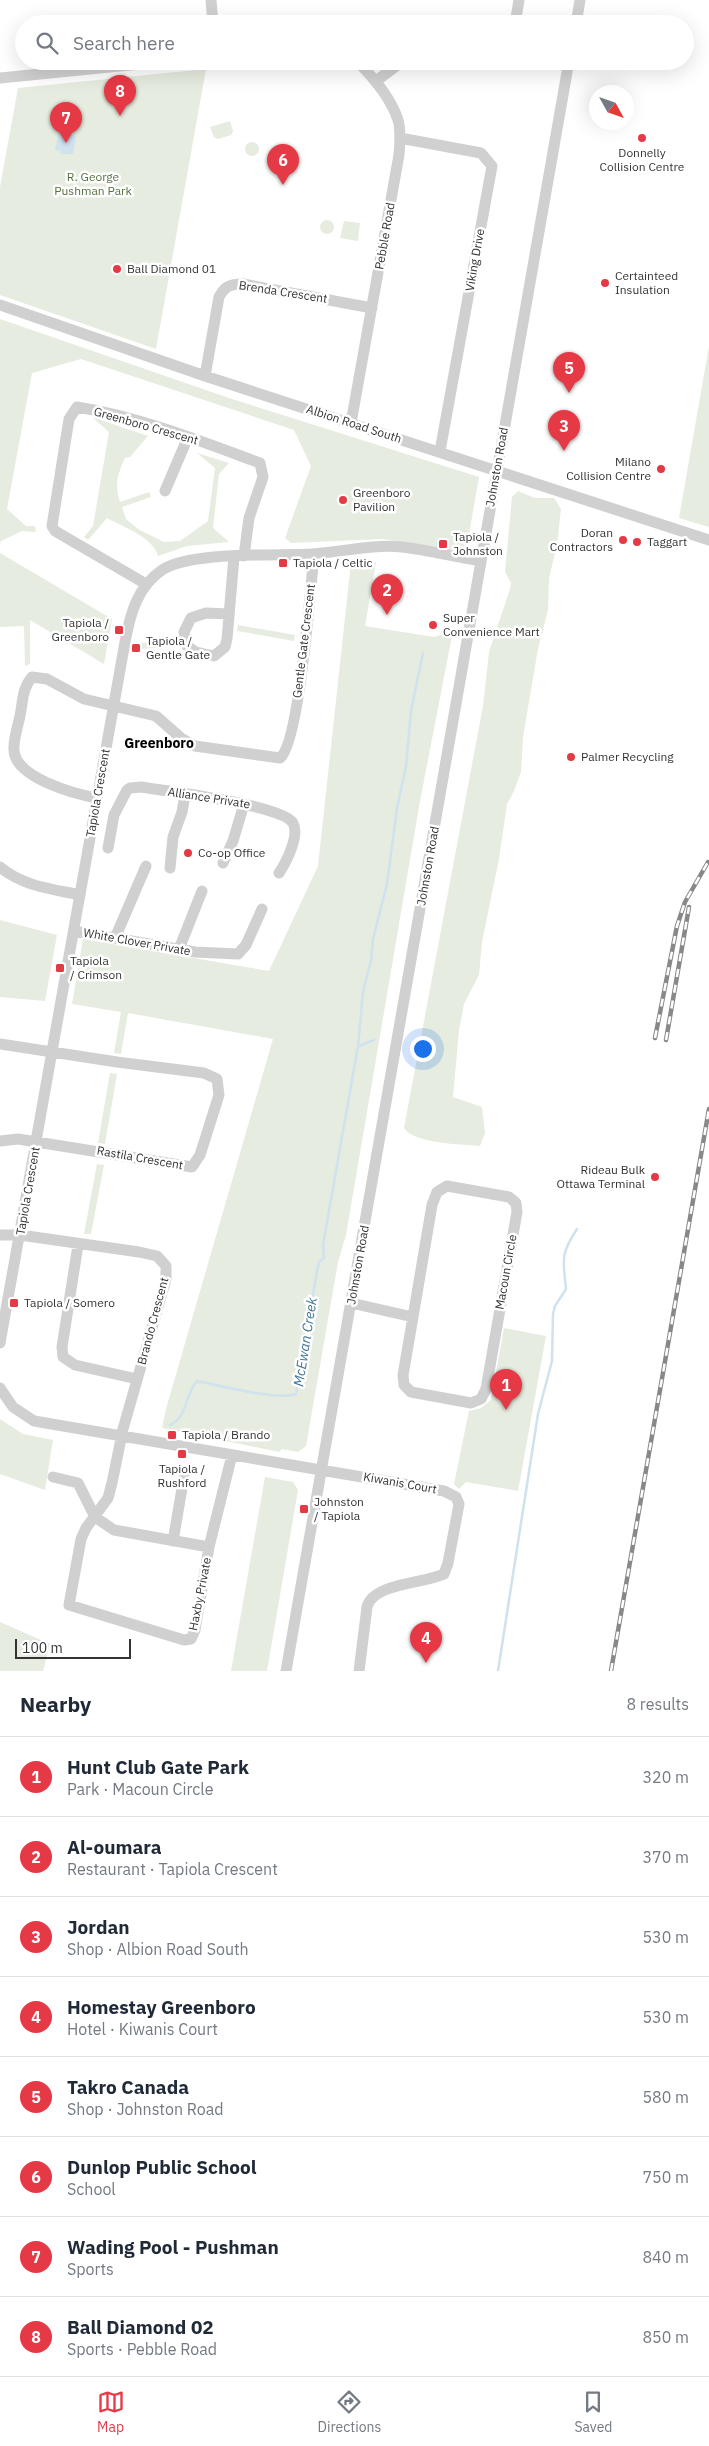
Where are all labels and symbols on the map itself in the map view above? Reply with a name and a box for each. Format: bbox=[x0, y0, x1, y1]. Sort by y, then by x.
pin: 8 bbox=[104, 75, 136, 116]
north arrow bbox=[589, 85, 634, 130]
pin: 7 bbox=[50, 102, 82, 143]
marker: Donnelly Collision Centre bbox=[636, 132, 648, 144]
pin: 6 bbox=[267, 144, 299, 185]
place label: Donnelly Collision Centre bbox=[600, 145, 685, 174]
park label: R. George Pushman Park bbox=[54, 169, 132, 198]
street label: Pebble Road bbox=[371, 201, 398, 271]
street label: Viking Drive bbox=[462, 227, 487, 292]
place label: Ball Diamond 01 bbox=[127, 261, 216, 276]
marker: Ball Diamond 01 bbox=[111, 263, 123, 275]
place label: Certainteed Insulation bbox=[615, 268, 678, 297]
street label: Brenda Crescent bbox=[238, 277, 328, 306]
marker: Certainteed Insulation bbox=[599, 277, 611, 289]
pin: 5 bbox=[553, 352, 585, 393]
street label: Albion Road South bbox=[305, 401, 404, 446]
street label: Greenboro Crescent bbox=[92, 403, 200, 448]
pin: 3 bbox=[548, 410, 580, 451]
street label: Johnston Road bbox=[482, 426, 511, 508]
place label: Milano Collision Centre bbox=[566, 454, 651, 483]
marker: Milano Collision Centre bbox=[655, 463, 667, 475]
place label: Greenboro Pavilion bbox=[353, 485, 411, 514]
marker: Greenboro Pavilion bbox=[337, 494, 349, 506]
place label: Doran Contractors bbox=[550, 525, 613, 554]
place label: Tapiola / Johnston bbox=[453, 529, 503, 558]
marker: Doran Contractors bbox=[617, 534, 629, 546]
place label: Taggart bbox=[647, 534, 687, 549]
marker: Taggart bbox=[631, 536, 643, 548]
marker: Tapiola / Johnston bbox=[437, 538, 449, 550]
place label: Tapiola / Celtic bbox=[293, 555, 373, 570]
marker: Tapiola / Celtic bbox=[277, 557, 289, 569]
pin: 2 bbox=[371, 574, 403, 615]
street label: Gentle Gate Crescent bbox=[289, 583, 318, 699]
place label: Super Convenience Mart bbox=[443, 610, 540, 639]
place label: Tapiola / Greenboro bbox=[52, 615, 109, 644]
marker: Super Convenience Mart bbox=[427, 619, 439, 631]
marker: Tapiola / Greenboro bbox=[113, 624, 125, 636]
place label: Tapiola / Gentle Gate bbox=[146, 633, 211, 662]
marker: Tapiola / Gentle Gate bbox=[130, 642, 142, 654]
district label: Greenboro bbox=[124, 734, 194, 752]
street label: Tapiola Crescent bbox=[82, 748, 113, 838]
place label: Palmer Recycling bbox=[581, 749, 674, 764]
marker: Palmer Recycling bbox=[565, 751, 577, 763]
street label: Alliance Private bbox=[167, 784, 252, 811]
street label: Johnston Road bbox=[413, 825, 442, 907]
place label: Co-op Office bbox=[198, 845, 266, 860]
marker: Co-op Office bbox=[182, 847, 194, 859]
street label: White Clover Private bbox=[82, 925, 192, 958]
place label: Tapiola / Crimson bbox=[70, 953, 122, 982]
marker: Tapiola / Crimson bbox=[54, 962, 66, 974]
your location bbox=[410, 1036, 436, 1062]
street label: Rastila Crescent bbox=[96, 1143, 184, 1172]
street label: Tapiola Crescent bbox=[12, 1146, 43, 1236]
place label: Rideau Bulk Ottawa Terminal bbox=[556, 1162, 646, 1191]
marker: Rideau Bulk Ottawa Terminal bbox=[649, 1171, 661, 1183]
street label: Johnston Road bbox=[343, 1224, 372, 1306]
street label: Macoun Circle bbox=[492, 1233, 520, 1311]
street label: Brando Crescent bbox=[134, 1276, 171, 1366]
place label: Tapiola / Somero bbox=[24, 1295, 115, 1310]
water label: McEwan Creek bbox=[289, 1295, 321, 1388]
marker: Tapiola / Somero bbox=[8, 1297, 20, 1309]
pin: 1 bbox=[490, 1369, 522, 1410]
place label: Tapiola / Brando bbox=[182, 1427, 270, 1442]
marker: Tapiola / Brando bbox=[166, 1429, 178, 1441]
marker: Tapiola / Rushford bbox=[176, 1448, 188, 1460]
place label: Tapiola / Rushford bbox=[157, 1461, 207, 1490]
street label: Kiwanis Court bbox=[362, 1469, 438, 1496]
place label: Johnston / Tapiola bbox=[314, 1494, 364, 1523]
marker: Johnston / Tapiola bbox=[298, 1503, 310, 1515]
street label: Haxby Private bbox=[185, 1556, 214, 1632]
pin: 4 bbox=[410, 1622, 442, 1663]
scale bar bbox=[15, 1636, 131, 1659]

